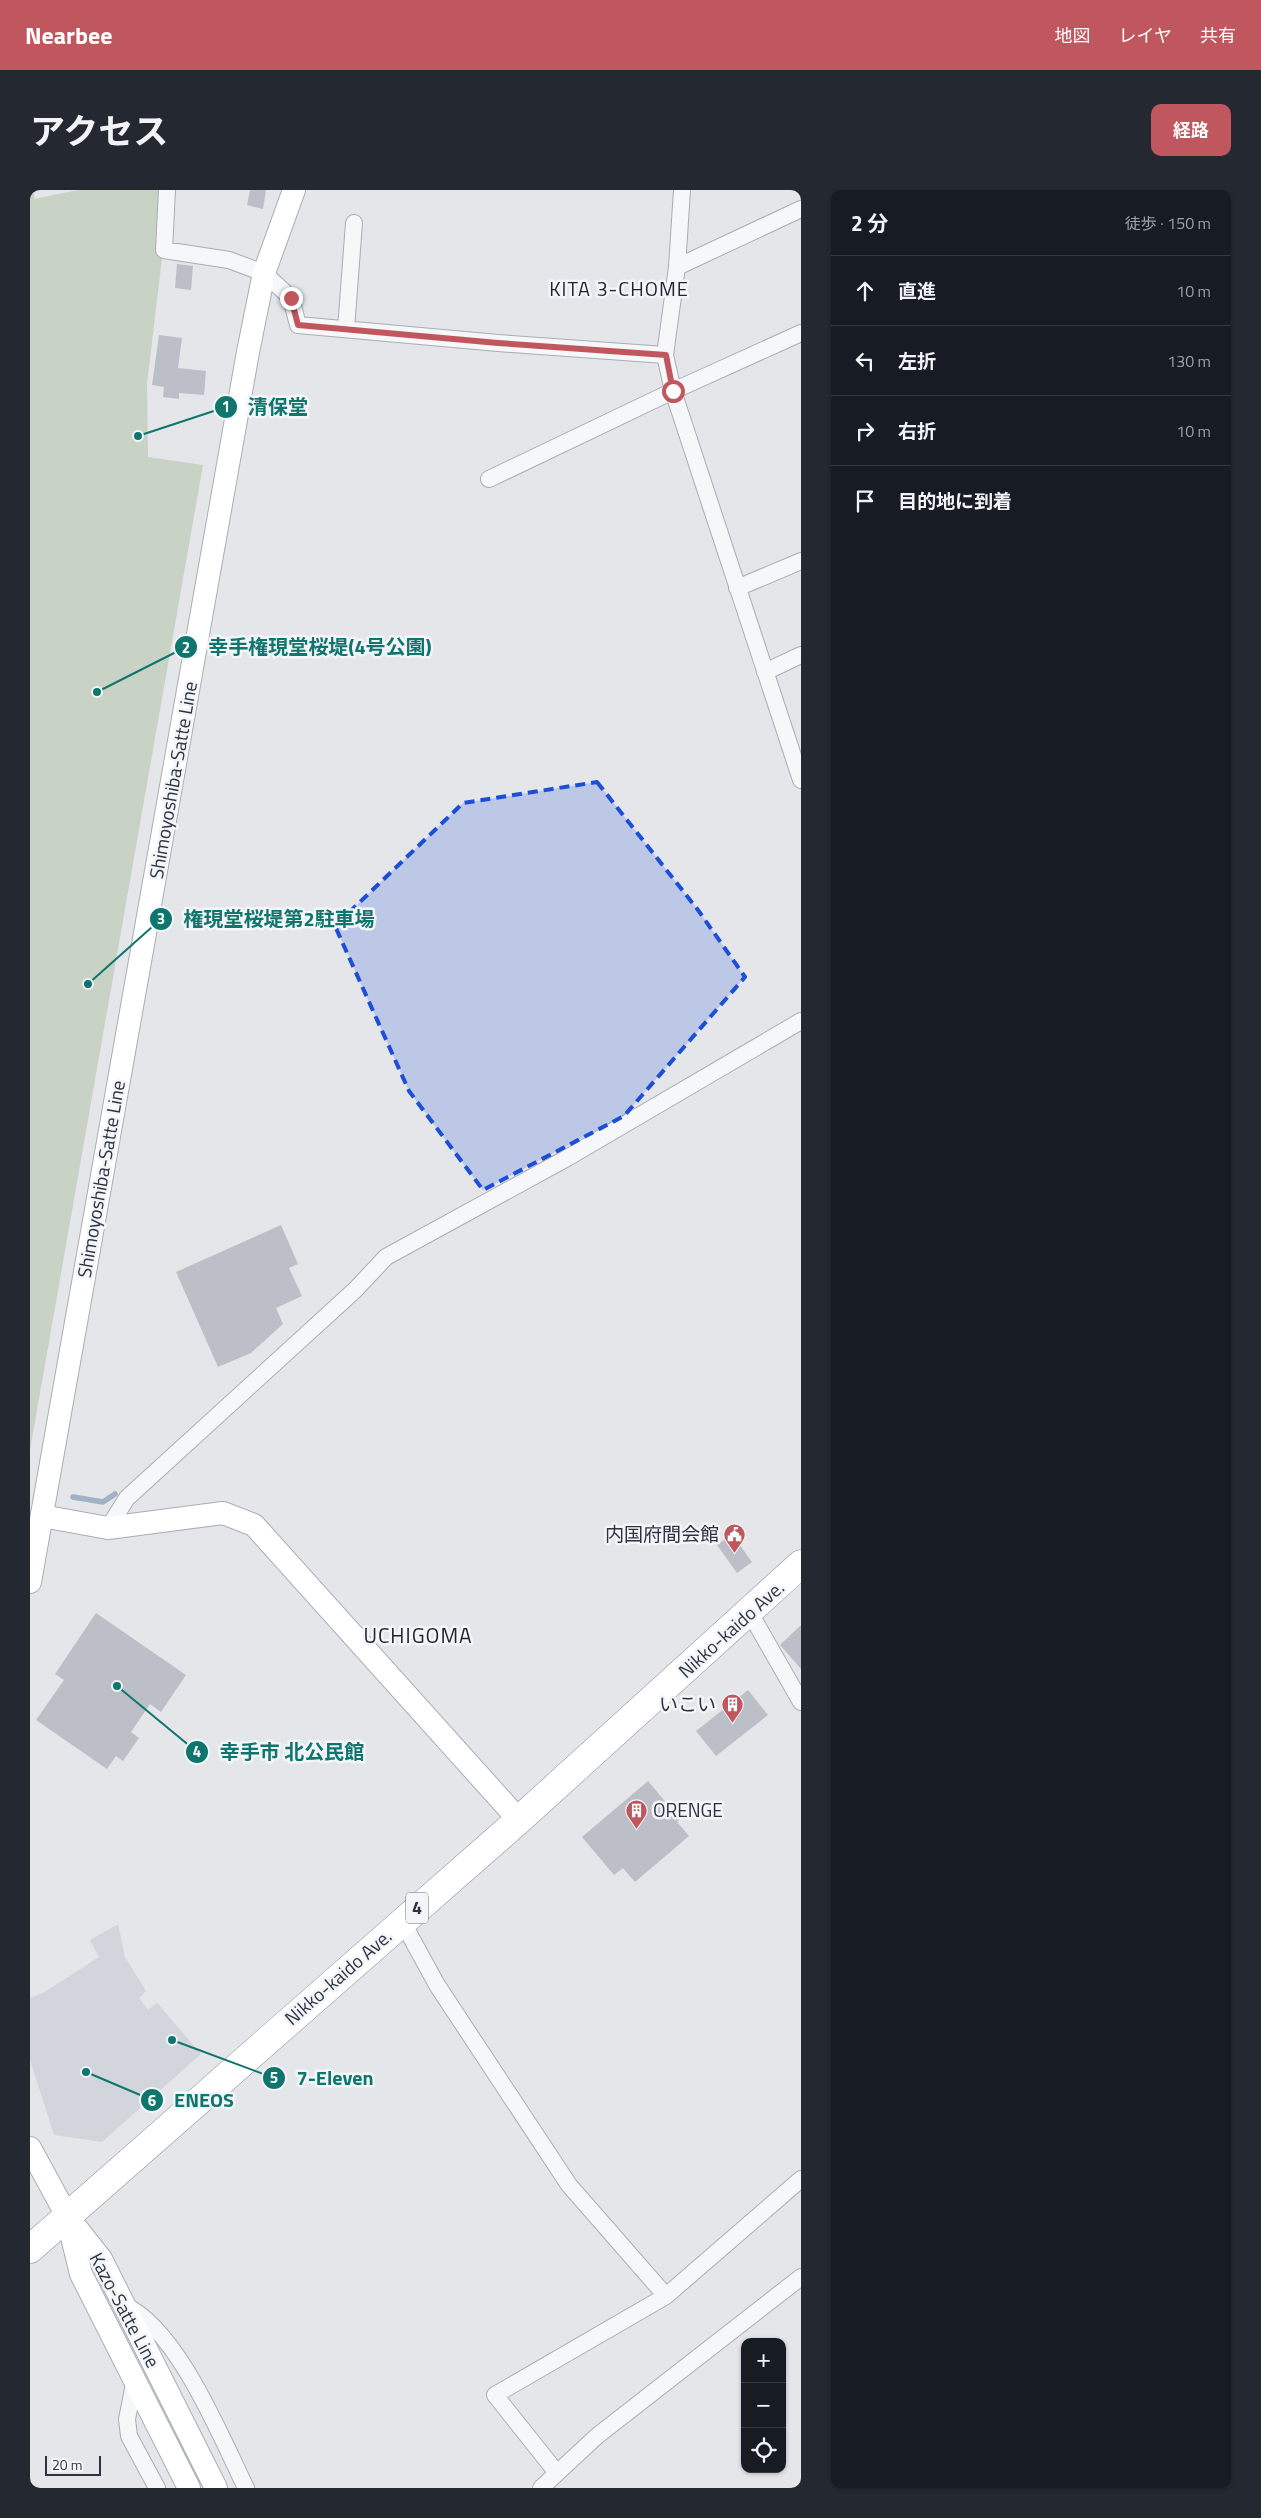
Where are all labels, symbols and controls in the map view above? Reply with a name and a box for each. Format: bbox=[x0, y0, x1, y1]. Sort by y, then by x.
text: Nearbee bbox=[25, 17, 112, 53]
text: 地図 bbox=[1055, 22, 1091, 49]
text: レイヤ bbox=[1119, 22, 1172, 49]
text: 共有 bbox=[1200, 22, 1236, 49]
text: アクセス bbox=[30, 104, 168, 158]
button: 経路 bbox=[1151, 104, 1231, 156]
text: 2 分 bbox=[851, 207, 888, 239]
text: 徒歩 · 150 m bbox=[1125, 211, 1211, 235]
district label: KITA 3-CHOME bbox=[549, 273, 689, 304]
text: 直進 bbox=[898, 276, 936, 305]
icon: ahead bbox=[851, 277, 879, 305]
text: 10 m bbox=[1176, 279, 1211, 303]
route end bbox=[280, 287, 303, 310]
text: 左折 bbox=[898, 346, 936, 375]
icon: left bbox=[851, 347, 879, 375]
text: 130 m bbox=[1167, 349, 1211, 373]
route start bbox=[662, 380, 685, 403]
callout: 清保堂 bbox=[213, 389, 318, 424]
text: 清保堂 bbox=[248, 391, 308, 422]
text: 1 bbox=[222, 395, 230, 418]
text: 右折 bbox=[898, 416, 936, 445]
icon: right bbox=[851, 417, 879, 445]
text: 10 m bbox=[1176, 419, 1211, 443]
text: 目的地に到着 bbox=[898, 486, 1012, 515]
icon: arrive bbox=[851, 487, 879, 515]
callout: 幸手権現堂桜堤(4号公園) bbox=[173, 630, 442, 665]
text: 幸手権現堂桜堤(4号公園) bbox=[208, 631, 432, 662]
text: 2 bbox=[182, 636, 190, 659]
street label: Shimoyoshiba-Satte Line bbox=[141, 679, 204, 881]
callout: 権現堂桜堤第2駐車場 bbox=[149, 902, 385, 937]
text: 権現堂桜堤第2駐車場 bbox=[183, 903, 375, 934]
text: 3 bbox=[157, 907, 165, 930]
street label: Shimoyoshiba-Satte Line bbox=[69, 1078, 132, 1280]
place label: 内国府間会館 bbox=[605, 1519, 719, 1548]
public building icon: 内国府間会館 bbox=[723, 1522, 747, 1553]
street label: Nikko-kaido Ave. bbox=[671, 1573, 790, 1684]
district label: UCHIGOMA bbox=[363, 1619, 473, 1651]
place label: いこい bbox=[659, 1689, 716, 1718]
building icon: いこい bbox=[720, 1692, 744, 1723]
callout: 幸手市 北公民館 bbox=[184, 1735, 374, 1770]
text: 幸手市 北公民館 bbox=[220, 1736, 364, 1767]
text: 4 bbox=[193, 1740, 201, 1763]
place label: ORENGE bbox=[653, 1795, 723, 1824]
building icon: ORENGE bbox=[625, 1798, 649, 1829]
road number: 4 bbox=[406, 1892, 428, 1924]
street label: Nikko-kaido Ave. bbox=[278, 1922, 398, 2032]
callout: 7-Eleven bbox=[262, 2061, 384, 2096]
text: 7-Eleven bbox=[297, 2062, 374, 2093]
text: 5 bbox=[270, 2066, 278, 2089]
callout: ENEOS bbox=[139, 2083, 244, 2118]
text: ENEOS bbox=[174, 2084, 234, 2115]
text: 6 bbox=[148, 2089, 156, 2112]
street label: Kazo-Satte Line bbox=[83, 2247, 168, 2373]
map controls bbox=[741, 2338, 786, 2473]
button: + bbox=[741, 2338, 786, 2383]
button: − bbox=[741, 2383, 786, 2428]
button: locate bbox=[741, 2428, 786, 2473]
scale bar bbox=[45, 2453, 101, 2476]
text: 20 m bbox=[52, 2454, 82, 2475]

